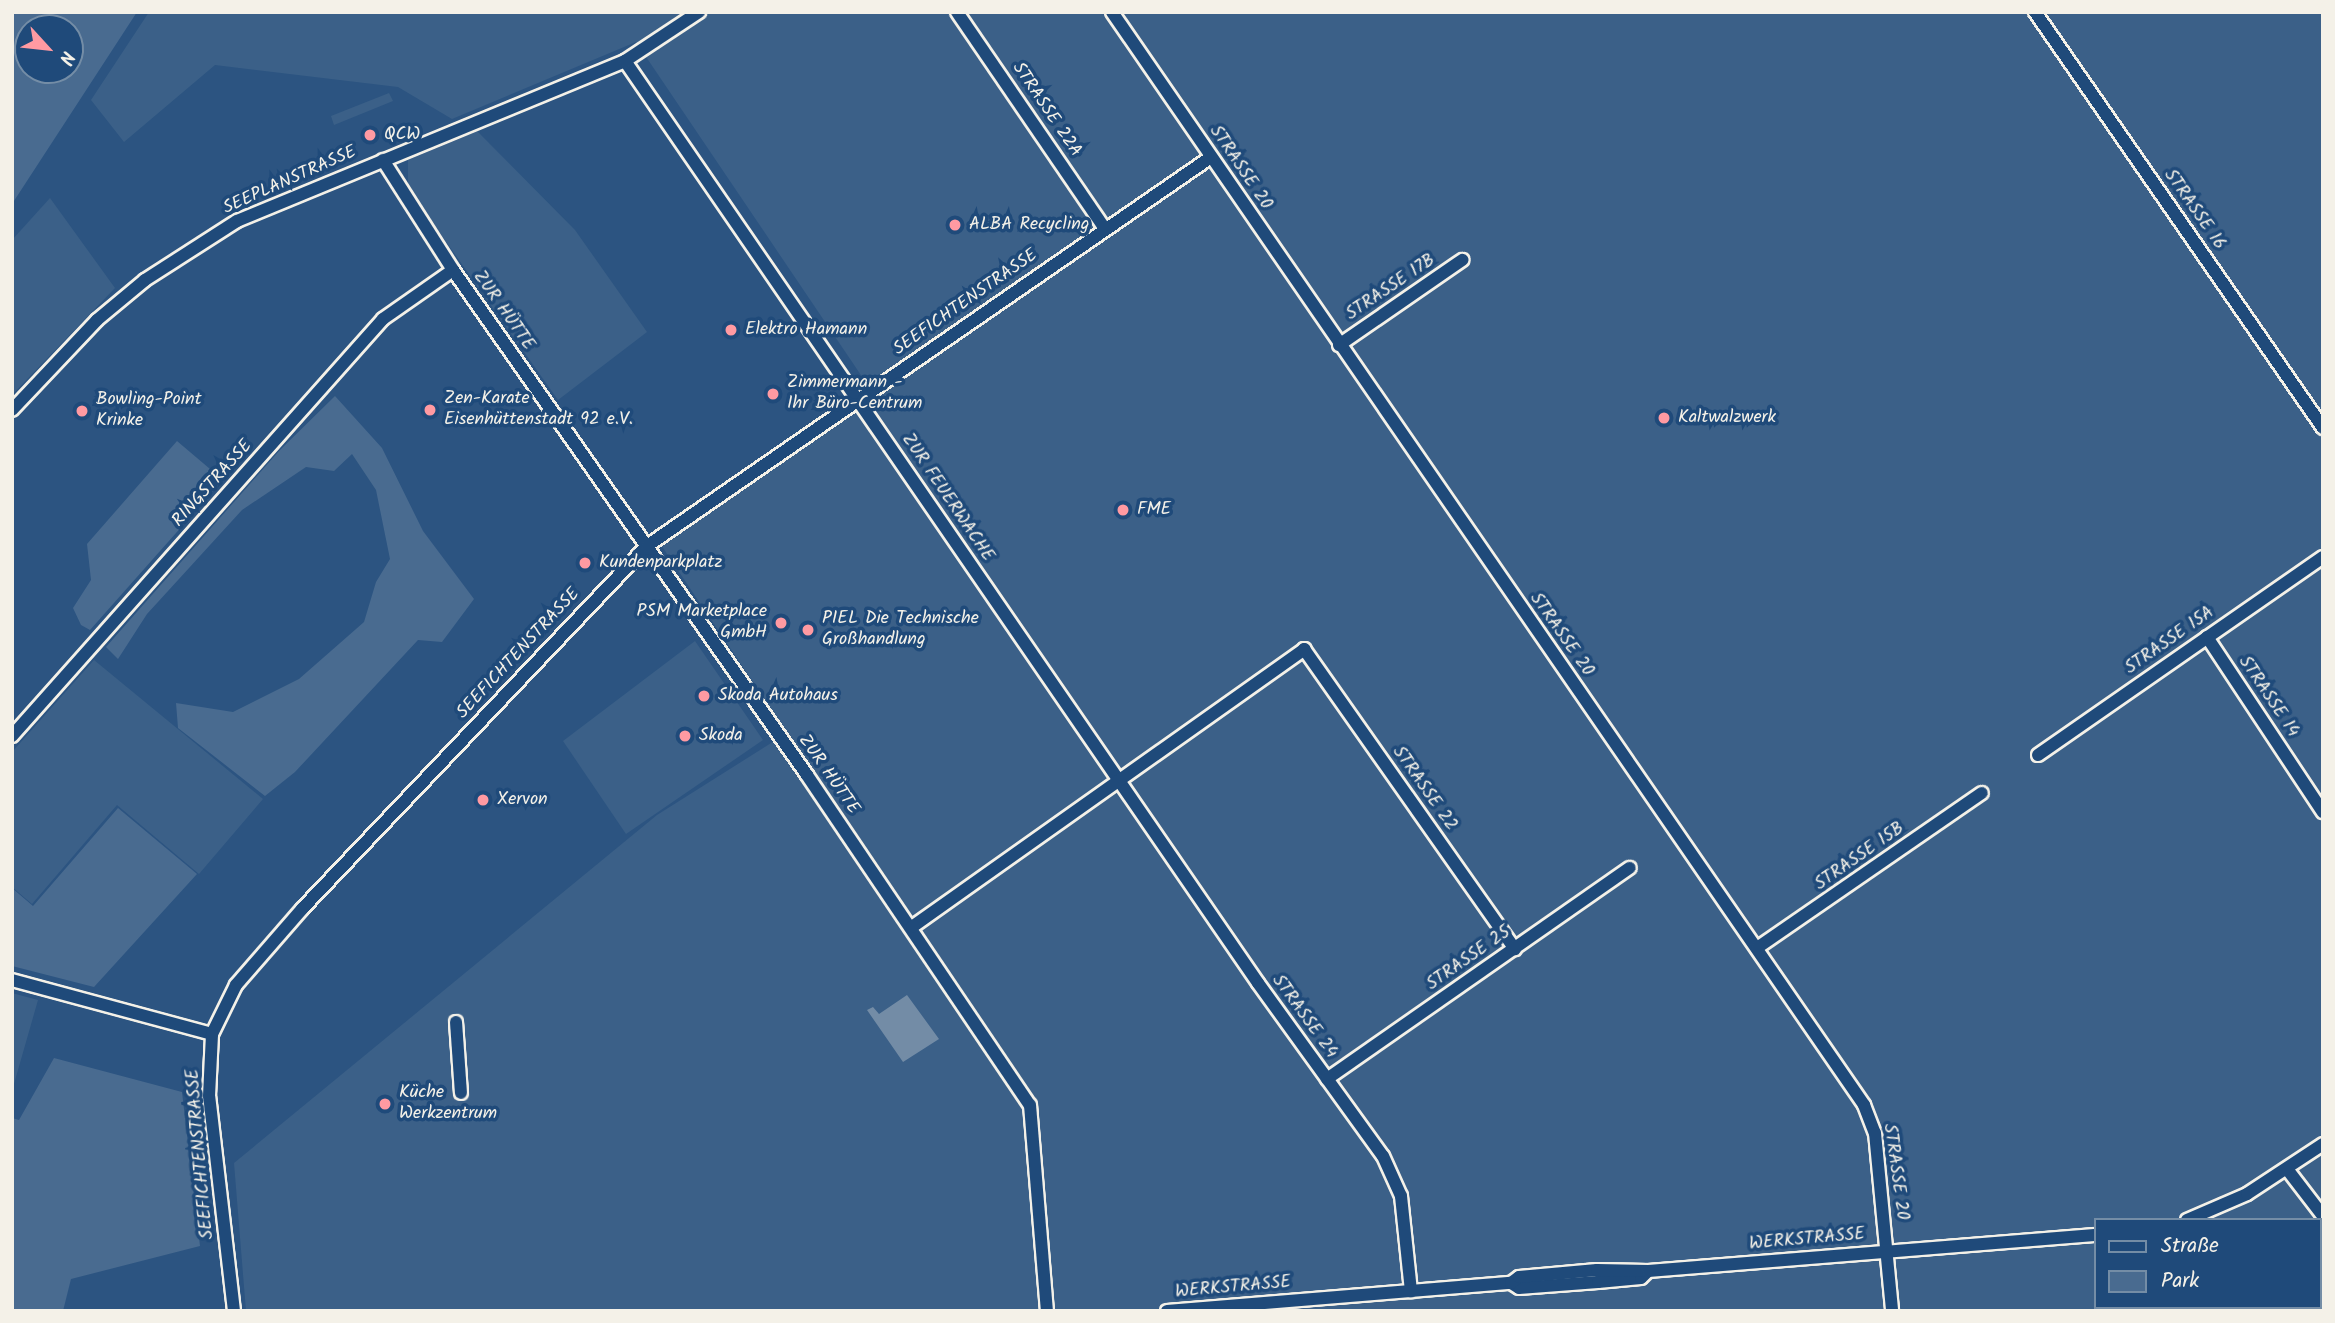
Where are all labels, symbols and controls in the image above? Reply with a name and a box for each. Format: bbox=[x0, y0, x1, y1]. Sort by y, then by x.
north arrow bbox=[14, 14, 84, 84]
text: N bbox=[50, 45, 82, 70]
street label: STRASSE 22A bbox=[1006, 59, 1086, 161]
street label: STRASSE 20 bbox=[1204, 122, 1276, 214]
place label: QCW bbox=[384, 124, 420, 146]
marker: QCW bbox=[362, 127, 378, 143]
street label: SEEPLANSTRASSE bbox=[220, 142, 360, 220]
street label: STRASSE 16 bbox=[2158, 166, 2230, 254]
place label: ALBA Recycling bbox=[969, 214, 1089, 236]
marker: ALBA Recycling bbox=[947, 217, 963, 233]
street label: SEEFICHTENSTRASSE bbox=[890, 245, 1042, 361]
street label: STRASSE 17B bbox=[1342, 250, 1440, 326]
street label: ZUR HÜTTE bbox=[468, 267, 538, 355]
place label: Elektro Hamann bbox=[745, 319, 867, 341]
marker: Elektro Hamann bbox=[723, 322, 739, 338]
place label: Zimmermann - Ihr Büro-Centrum bbox=[787, 373, 922, 416]
marker: Zimmermann - Ihr Büro-Centrum bbox=[765, 386, 781, 402]
place label: Zen-Karate Eisenhüttenstadt 92 e.V. bbox=[444, 389, 633, 432]
place label: Bowling-Point Krinke bbox=[96, 390, 202, 432]
marker: Zen-Karate Eisenhüttenstadt 92 e.V. bbox=[422, 402, 438, 418]
marker: Bowling-Point Krinke bbox=[74, 403, 90, 419]
place label: Kaltwalzwerk bbox=[1678, 407, 1776, 429]
marker: Kaltwalzwerk bbox=[1656, 410, 1672, 426]
street label: ZUR FEUERWACHE bbox=[896, 430, 998, 566]
street label: RINGSTRASSE bbox=[168, 436, 258, 532]
place label: FME bbox=[1137, 499, 1171, 521]
marker: FME bbox=[1115, 502, 1131, 518]
place label: Kundenparkplatz bbox=[599, 552, 722, 574]
marker: Kundenparkplatz bbox=[577, 555, 593, 571]
street label: SEEFICHTENSTRASSE bbox=[453, 584, 585, 724]
street label: STRASSE 20 bbox=[1524, 589, 1598, 681]
place label: PSM Marketplace GmbH bbox=[637, 602, 767, 644]
street label: STRASSE 15A bbox=[2121, 602, 2219, 680]
place label: PIEL Die Technische Großhandlung bbox=[822, 609, 979, 652]
marker: PSM Marketplace GmbH bbox=[773, 615, 789, 631]
marker: PIEL Die Technische Großhandlung bbox=[800, 622, 816, 638]
street label: STRASSE 14 bbox=[2233, 652, 2303, 742]
place label: Skoda Autohaus bbox=[718, 685, 838, 707]
marker: Skoda Autohaus bbox=[696, 688, 712, 704]
place label: Skoda bbox=[699, 725, 743, 747]
marker: Skoda bbox=[677, 728, 693, 744]
street label: ZUR HÜTTE bbox=[793, 731, 863, 819]
street label: STRASSE 22 bbox=[1387, 742, 1461, 836]
place label: Xervon bbox=[497, 789, 548, 811]
marker: Xervon bbox=[475, 792, 491, 808]
street label: STRASSE 15B bbox=[1811, 818, 1909, 896]
street label: STRASSE 25 bbox=[1423, 922, 1515, 996]
street label: STRASSE 24 bbox=[1266, 971, 1342, 1063]
street label: SEEFICHTENSTRASSE bbox=[183, 1068, 219, 1240]
place label: Küche Werkzentrum bbox=[399, 1083, 497, 1126]
marker: Küche Werkzentrum bbox=[377, 1096, 393, 1112]
street label: STRASSE 20 bbox=[1878, 1122, 1912, 1222]
legend bbox=[2094, 1218, 2321, 1309]
street label: WERKSTRASSE bbox=[1748, 1224, 1866, 1256]
text: Straße bbox=[2161, 1230, 2219, 1263]
text: Park bbox=[2161, 1265, 2199, 1298]
street label: WERKSTRASSE bbox=[1174, 1272, 1292, 1304]

